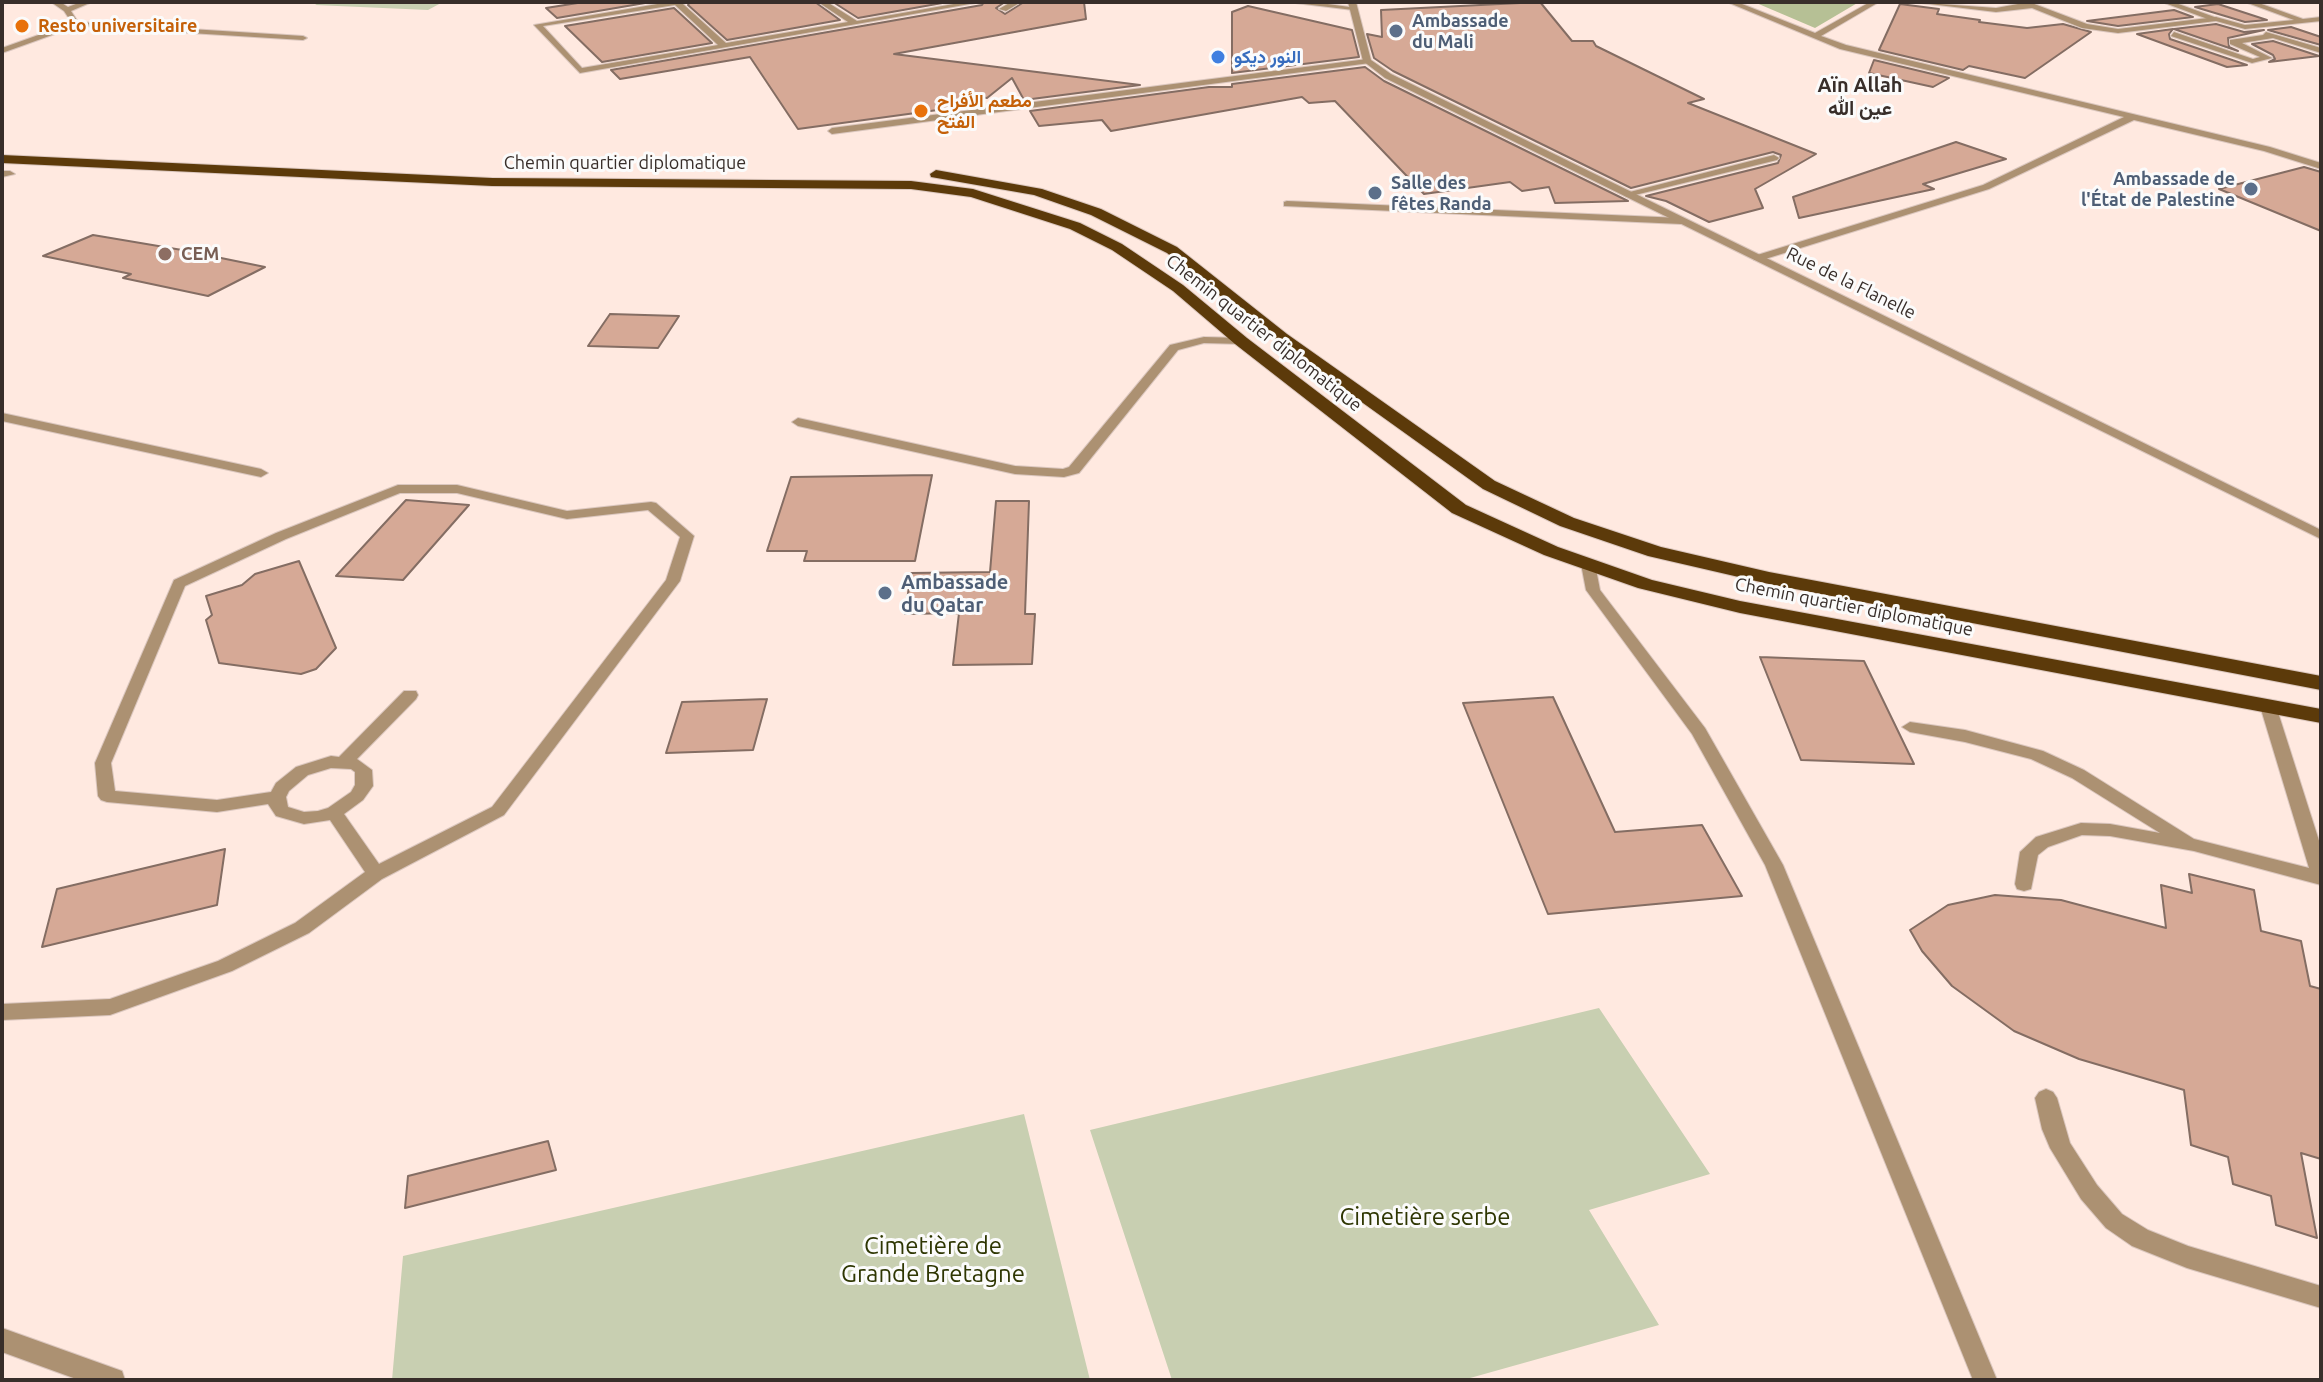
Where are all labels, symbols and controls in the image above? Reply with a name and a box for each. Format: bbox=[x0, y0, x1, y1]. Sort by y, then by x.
place label: Ambassade du Mali bbox=[1412, 10, 1509, 52]
place label: Resto universitaire bbox=[38, 15, 197, 37]
marker: Resto universitaire bbox=[13, 17, 31, 35]
marker: Ambassade du Mali bbox=[1387, 22, 1405, 40]
place label: النور ديكو bbox=[1234, 46, 1301, 68]
marker: النور ديكو bbox=[1209, 48, 1227, 66]
district label: Aïn Allah عين الله bbox=[1817, 73, 1903, 120]
place label: مطعم الأفراح الفتح bbox=[937, 90, 1032, 132]
marker: مطعم الأفراح الفتح bbox=[912, 102, 930, 120]
street label: Chemin quartier diplomatique bbox=[504, 152, 746, 174]
place label: Ambassade de l'État de Palestine bbox=[2081, 168, 2235, 210]
place label: Salle des fêtes Randa bbox=[1391, 172, 1492, 214]
marker: Ambassade de l'État de Palestine bbox=[2242, 180, 2260, 198]
marker: Salle des fêtes Randa bbox=[1366, 184, 1384, 202]
street label: Rue de la Flanelle bbox=[1783, 242, 1919, 324]
place label: CEM bbox=[181, 243, 219, 265]
marker: CEM bbox=[156, 245, 174, 263]
street label: Chemin quartier diplomatique bbox=[1162, 250, 1366, 416]
place label: Ambassade du Qatar bbox=[901, 570, 1008, 617]
street label: Chemin quartier diplomatique bbox=[1733, 573, 1975, 641]
marker: Ambassade du Qatar bbox=[876, 584, 894, 602]
park label: Cimetière serbe bbox=[1340, 1203, 1510, 1231]
park label: Cimetière de Grande Bretagne bbox=[841, 1232, 1025, 1288]

